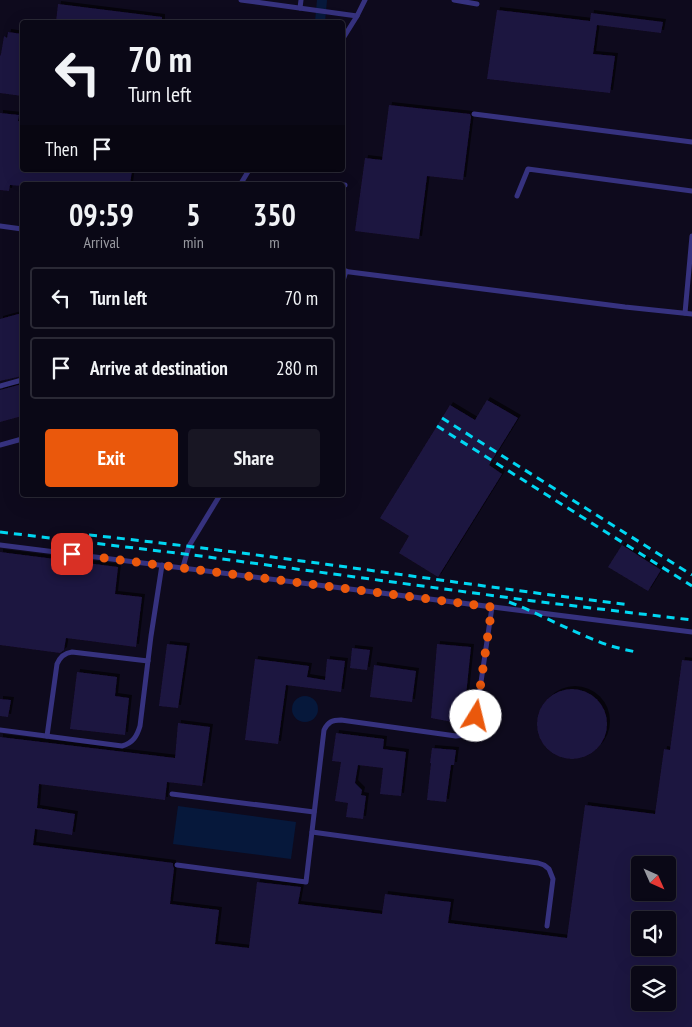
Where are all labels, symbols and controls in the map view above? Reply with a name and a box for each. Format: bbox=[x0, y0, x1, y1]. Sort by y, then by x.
text: 70 m bbox=[128, 36, 192, 82]
icon: left bbox=[45, 40, 110, 105]
text: Turn left bbox=[128, 80, 192, 108]
icon: arrive bbox=[88, 135, 116, 163]
text: Then bbox=[45, 137, 78, 161]
text: 09:59 bbox=[69, 195, 134, 234]
text: 5 bbox=[186, 195, 201, 234]
text: 350 bbox=[253, 195, 296, 234]
text: Arrival bbox=[83, 232, 120, 252]
text: min bbox=[183, 232, 204, 252]
text: m bbox=[269, 232, 280, 252]
icon: left bbox=[47, 284, 75, 312]
text: Turn left bbox=[90, 286, 147, 310]
text: 70 m bbox=[285, 286, 318, 310]
icon: arrive bbox=[47, 354, 75, 382]
text: Arrive at destination bbox=[90, 356, 228, 380]
text: 280 m bbox=[276, 356, 318, 380]
button: Exit bbox=[45, 429, 178, 487]
button: Share bbox=[188, 429, 320, 487]
pin bbox=[51, 533, 93, 575]
icon: arrive bbox=[58, 540, 86, 568]
position arrow bbox=[449, 689, 501, 741]
north arrow bbox=[631, 856, 676, 901]
map controls bbox=[631, 856, 676, 1011]
button: sound bbox=[631, 911, 676, 956]
button: layers bbox=[631, 966, 676, 1011]

